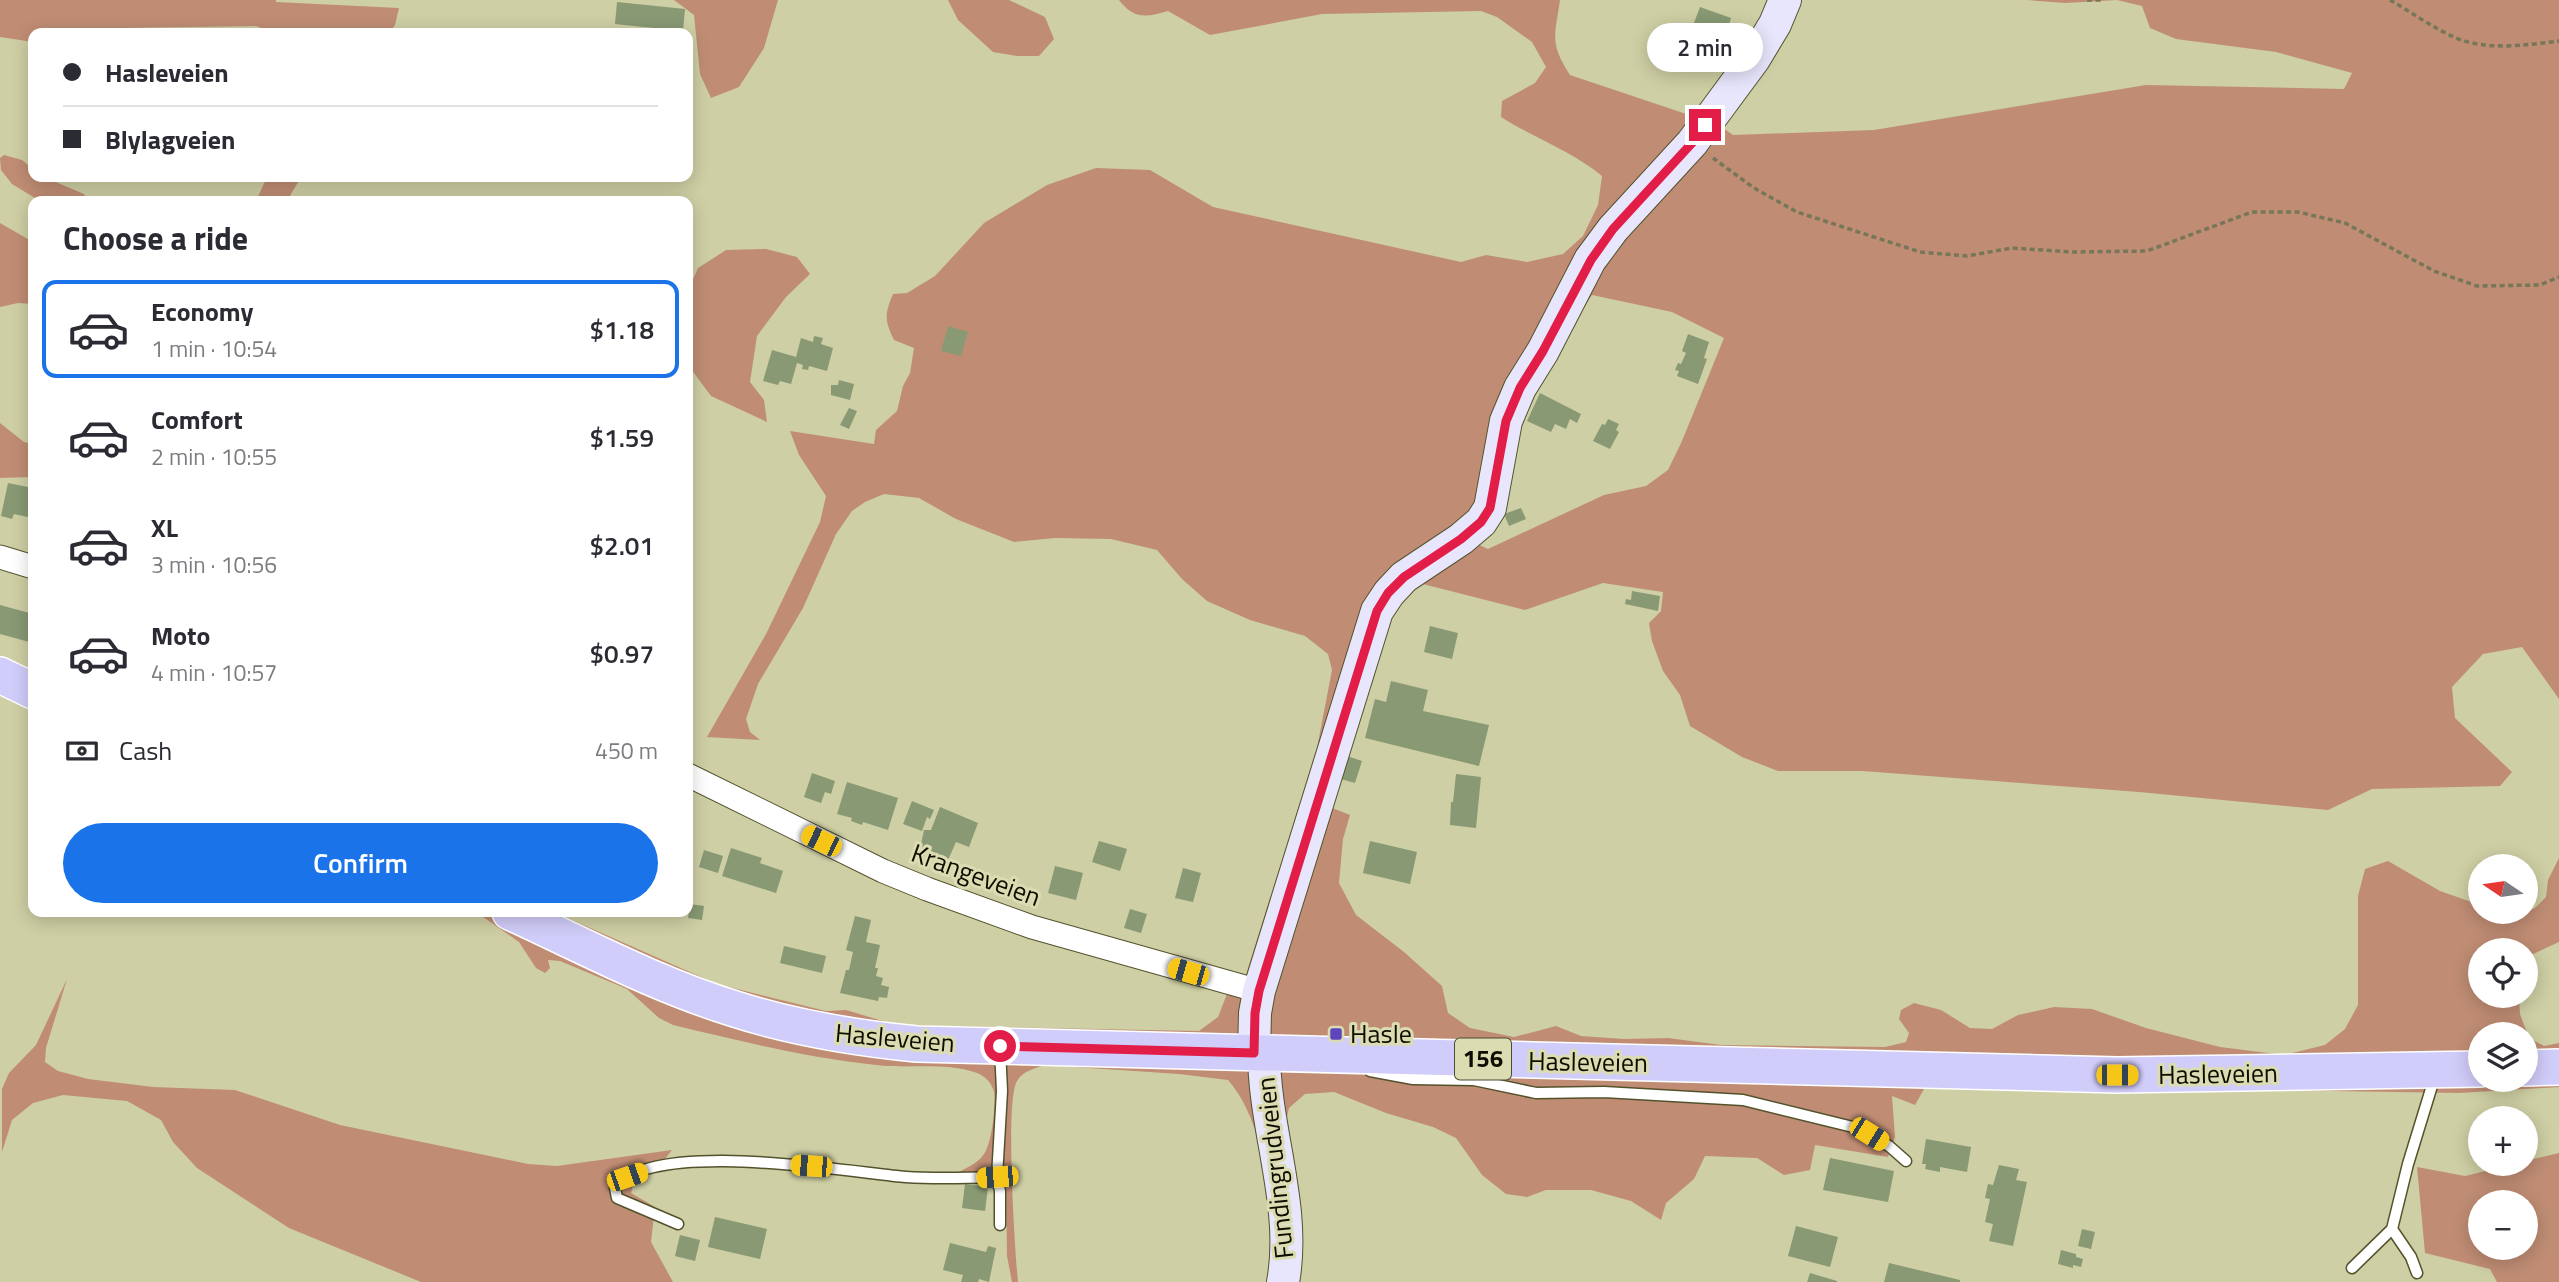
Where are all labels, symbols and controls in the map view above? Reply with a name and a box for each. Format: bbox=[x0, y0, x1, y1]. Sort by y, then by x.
callout: 2 min bbox=[1647, 24, 1763, 72]
text: 2 min bbox=[1677, 30, 1733, 65]
text: Hasleveien bbox=[105, 53, 229, 92]
route end bbox=[1689, 109, 1721, 141]
text: Blylagveien bbox=[105, 120, 235, 159]
text: Choose a ride bbox=[63, 214, 248, 262]
text: Economy bbox=[151, 292, 253, 331]
icon: car bbox=[67, 298, 130, 361]
text: $1.18 bbox=[590, 310, 654, 349]
text: 1 min · 10:54 bbox=[151, 331, 277, 366]
text: Comfort bbox=[151, 400, 243, 439]
icon: car bbox=[67, 406, 130, 469]
text: $1.59 bbox=[590, 418, 654, 457]
text: 2 min · 10:55 bbox=[151, 439, 277, 474]
text: XL bbox=[151, 508, 178, 547]
icon: car bbox=[67, 514, 130, 577]
text: $2.01 bbox=[590, 526, 654, 565]
text: 3 min · 10:56 bbox=[151, 547, 277, 582]
text: Moto bbox=[151, 616, 210, 655]
icon: car bbox=[67, 622, 130, 685]
text: $0.97 bbox=[590, 634, 654, 673]
text: 4 min · 10:57 bbox=[151, 655, 277, 690]
text: Cash bbox=[119, 731, 172, 770]
icon: cash bbox=[63, 732, 101, 770]
text: 450 m bbox=[595, 733, 658, 768]
car bbox=[798, 822, 845, 860]
button: Confirm bbox=[63, 823, 658, 903]
street label: Krangeveien bbox=[906, 833, 1046, 916]
north arrow bbox=[2468, 854, 2538, 924]
map controls bbox=[2468, 854, 2538, 1260]
button: locate bbox=[2468, 938, 2538, 1008]
car bbox=[1165, 956, 1212, 988]
street label: Hasleveien bbox=[834, 1013, 956, 1062]
place label: Hasle bbox=[1350, 1014, 1412, 1053]
button: layers bbox=[2468, 1022, 2538, 1092]
marker: Hasle bbox=[1328, 1026, 1344, 1042]
route start bbox=[984, 1030, 1016, 1062]
road number: 156 bbox=[1455, 1038, 1511, 1079]
street label: Hasleveien bbox=[1528, 1041, 1648, 1082]
street label: Hasleveien bbox=[2158, 1053, 2278, 1094]
car bbox=[2097, 1065, 2139, 1086]
street label: Fundingrudveien bbox=[1246, 1075, 1303, 1261]
button: + bbox=[2468, 1106, 2538, 1176]
car bbox=[1846, 1114, 1893, 1154]
car bbox=[790, 1154, 833, 1178]
car bbox=[604, 1160, 651, 1194]
car bbox=[976, 1165, 1019, 1189]
button: − bbox=[2468, 1190, 2538, 1260]

